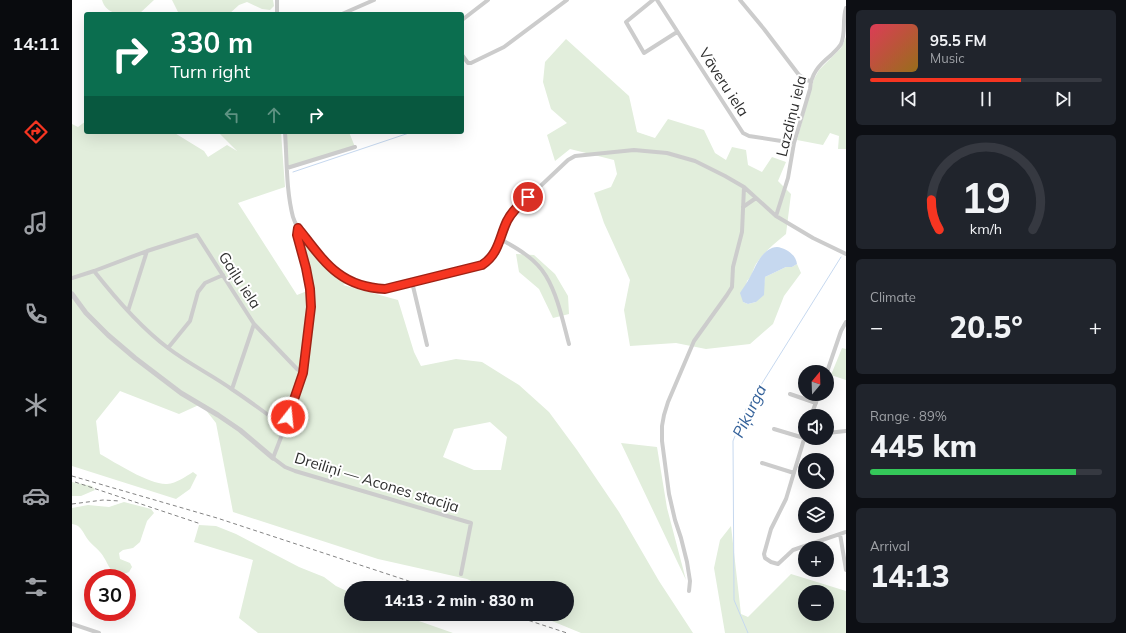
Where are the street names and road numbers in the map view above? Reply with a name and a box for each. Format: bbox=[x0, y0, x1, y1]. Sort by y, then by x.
street label: Vāveru iela bbox=[695, 44, 753, 120]
street label: Lazdiņu iela bbox=[772, 73, 810, 159]
street label: Gaiļu iela bbox=[215, 248, 265, 312]
street label: Dreiliņi — Acones stacija bbox=[292, 448, 462, 516]

